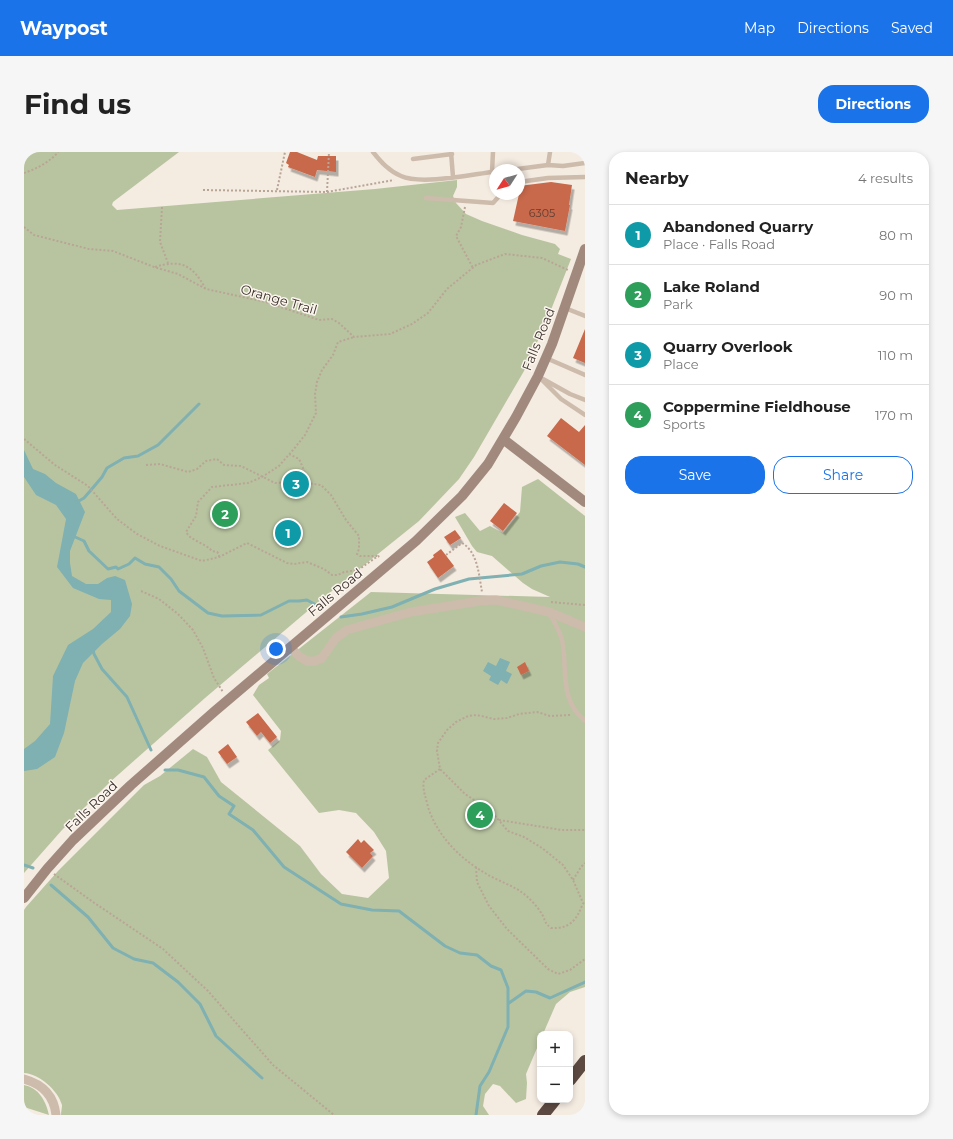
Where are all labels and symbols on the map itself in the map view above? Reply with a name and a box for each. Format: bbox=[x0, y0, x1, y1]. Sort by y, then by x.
north arrow bbox=[489, 164, 525, 200]
house number: 6305 bbox=[529, 206, 555, 220]
street label: Orange Trail bbox=[239, 280, 319, 318]
street label: Falls Road bbox=[518, 305, 558, 373]
pin: 3 bbox=[283, 469, 309, 499]
pin: 2 bbox=[212, 499, 238, 529]
pin: 1 bbox=[275, 518, 301, 548]
street label: Falls Road bbox=[304, 565, 366, 619]
your location bbox=[266, 639, 286, 659]
street label: Falls Road bbox=[62, 777, 120, 835]
pin: 4 bbox=[467, 800, 493, 830]

